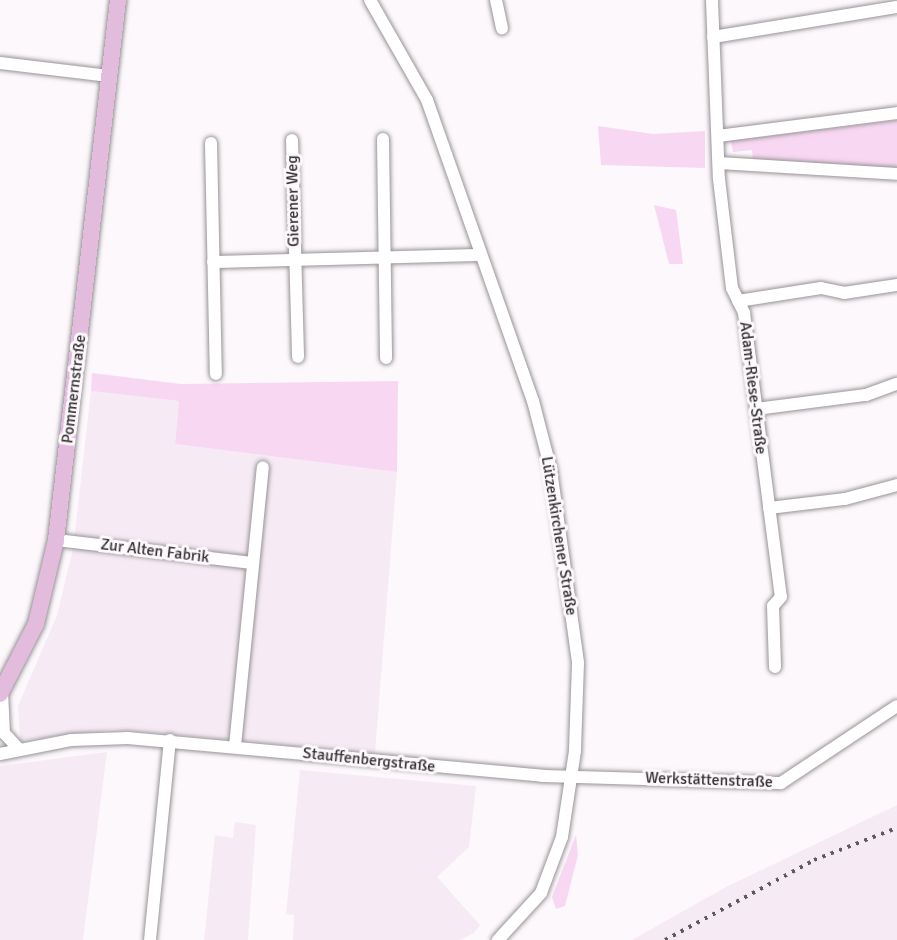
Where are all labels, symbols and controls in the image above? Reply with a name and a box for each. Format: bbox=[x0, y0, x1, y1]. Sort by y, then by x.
street label: Gierener Weg bbox=[283, 155, 303, 247]
street label: Adam-Riese-Straße bbox=[735, 321, 771, 455]
street label: Pommernstraße bbox=[58, 333, 90, 445]
street label: Lützenkirchener Straße bbox=[537, 455, 581, 617]
street label: Zur Alten Fabrik bbox=[100, 535, 210, 567]
street label: Stauffenbergstraße bbox=[302, 743, 436, 777]
street label: Werkstättenstraße bbox=[645, 768, 773, 792]

